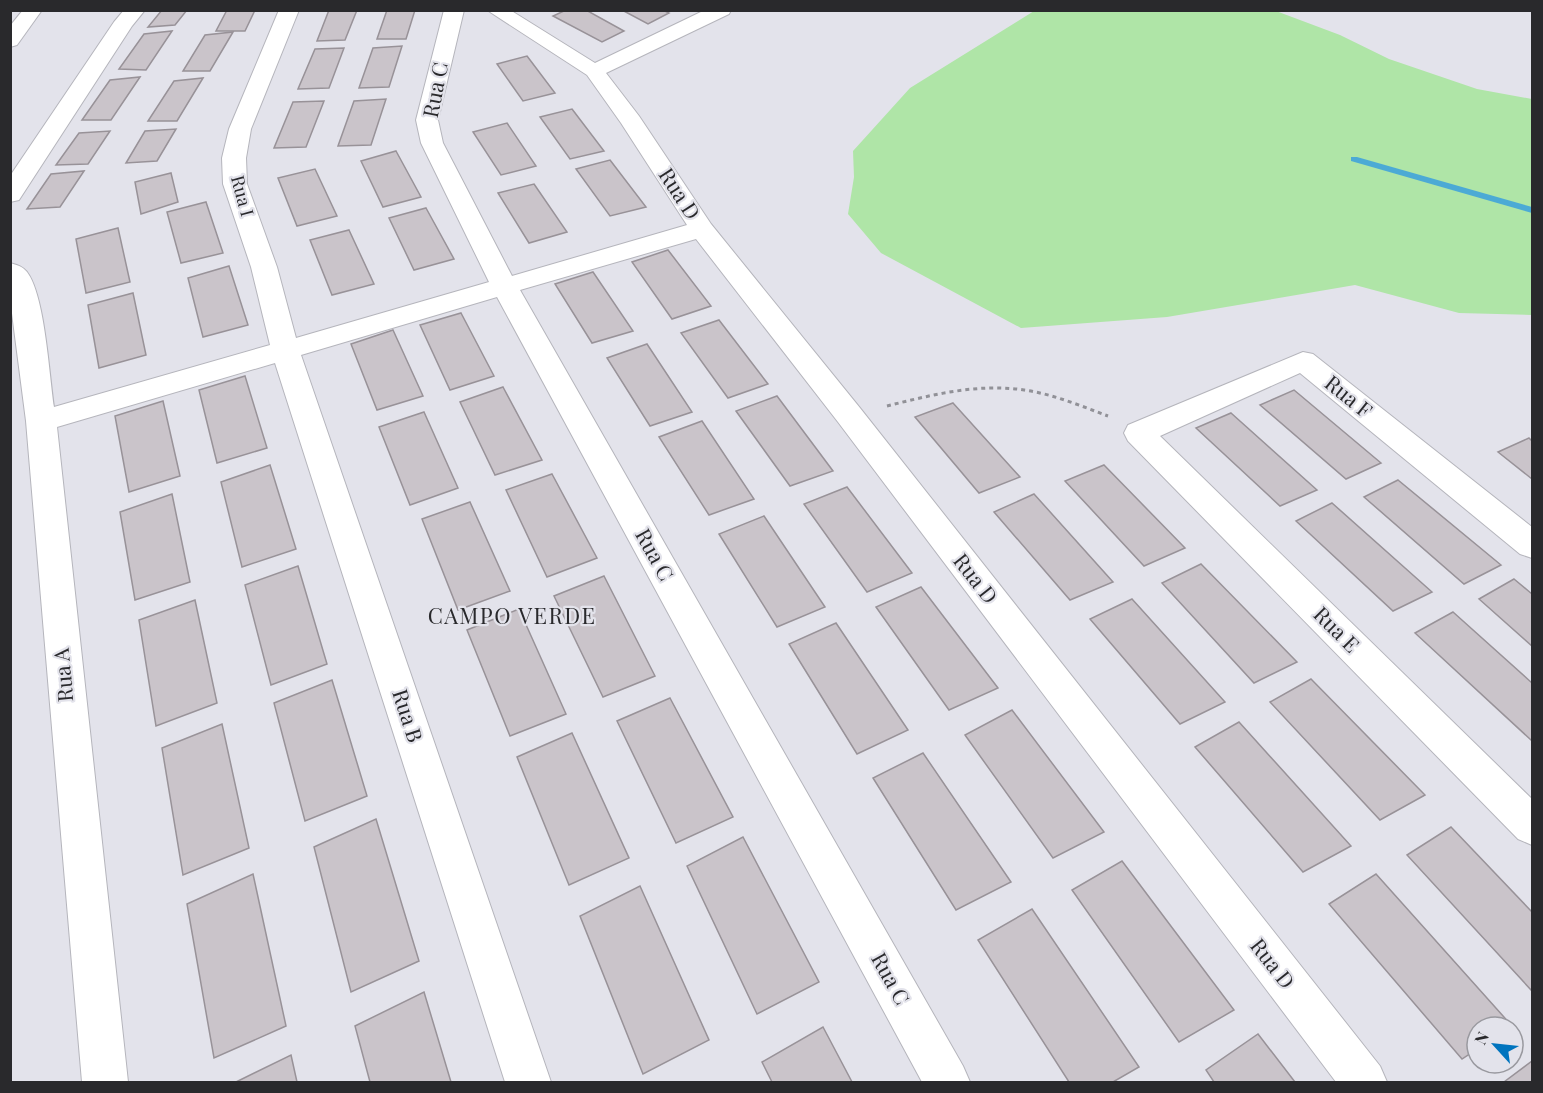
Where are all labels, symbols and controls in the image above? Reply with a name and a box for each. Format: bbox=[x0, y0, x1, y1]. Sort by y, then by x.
street label: Rua C bbox=[415, 60, 453, 120]
street label: Rua D bbox=[654, 162, 708, 224]
street label: Rua I bbox=[226, 173, 260, 219]
street label: Rua F bbox=[1320, 368, 1379, 423]
street label: Rua C bbox=[630, 523, 681, 585]
street label: Rua D bbox=[948, 547, 1005, 609]
district label: CAMPO VERDE bbox=[428, 600, 596, 630]
street label: Rua E bbox=[1308, 600, 1366, 658]
street label: Rua A bbox=[46, 646, 78, 703]
street label: Rua B bbox=[387, 685, 431, 746]
street label: Rua D bbox=[1245, 932, 1302, 994]
street label: Rua C bbox=[866, 947, 917, 1009]
north arrow bbox=[1465, 1015, 1525, 1075]
text: N bbox=[1469, 1028, 1493, 1048]

